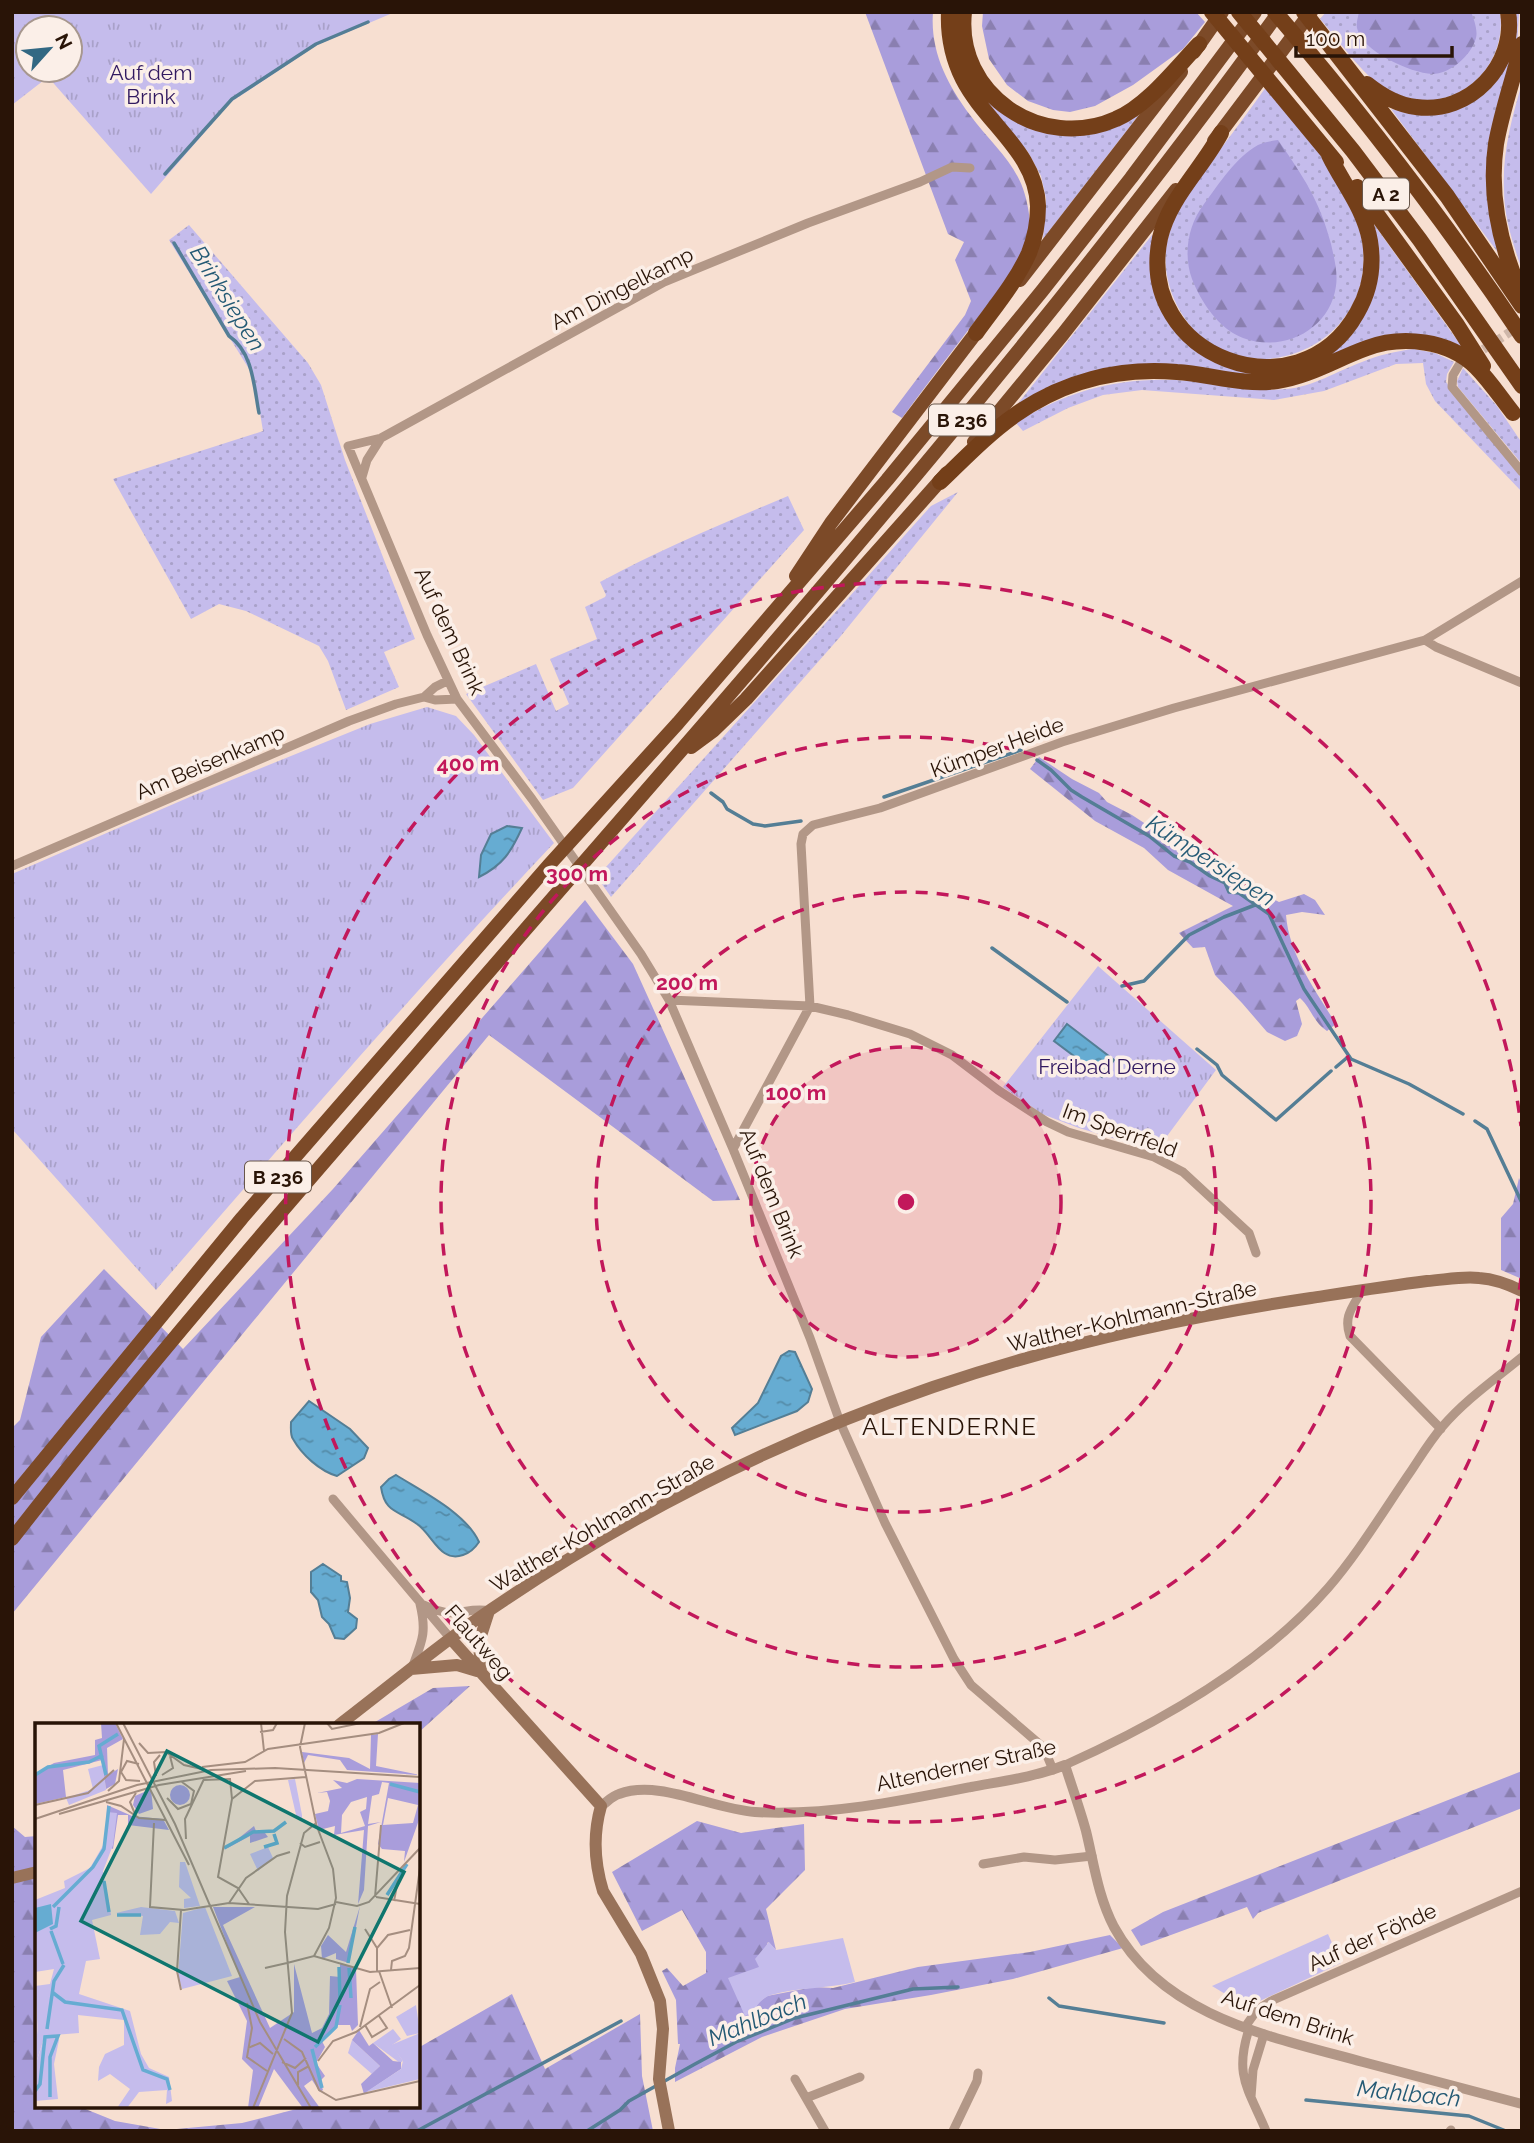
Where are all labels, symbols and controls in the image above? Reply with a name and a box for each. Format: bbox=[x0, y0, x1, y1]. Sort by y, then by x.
north arrow bbox=[14, 14, 84, 84]
scale bar bbox=[1296, 14, 1452, 58]
text: 100 m bbox=[1306, 26, 1365, 51]
text: N bbox=[51, 30, 77, 53]
park label: Auf dem Brink bbox=[110, 60, 192, 109]
road number: A 2 bbox=[1363, 178, 1409, 210]
water label: Brinksiepen bbox=[185, 240, 271, 356]
street label: Am Dingelkamp bbox=[547, 241, 697, 335]
road number: B 236 bbox=[929, 404, 995, 436]
street label: Auf dem Brink bbox=[410, 563, 490, 699]
street label: Kümper Heide bbox=[927, 711, 1067, 783]
street label: Am Beisenkamp bbox=[132, 719, 288, 805]
text: 400 m bbox=[437, 751, 499, 776]
water label: Kümpersiepen bbox=[1142, 808, 1280, 912]
text: 300 m bbox=[546, 861, 608, 886]
text: 200 m bbox=[656, 970, 718, 995]
park label: Freibad Derne bbox=[1038, 1054, 1176, 1079]
text: 100 m bbox=[766, 1080, 826, 1105]
street label: Im Sperrfeld bbox=[1059, 1098, 1181, 1162]
street label: Auf dem Brink bbox=[735, 1125, 809, 1261]
road number: B 236 bbox=[245, 1162, 311, 1192]
centre of rings bbox=[894, 1190, 918, 1214]
street label: Walther-Kohlmann-Straße bbox=[1005, 1275, 1259, 1357]
district label: ALTENDERNE bbox=[862, 1412, 1038, 1441]
street label: Walther-Kohlmann-Straße bbox=[485, 1448, 719, 1598]
street label: Flautweg bbox=[440, 1599, 518, 1685]
inset map bbox=[35, 1723, 420, 2108]
street label: Altenderner Straße bbox=[874, 1734, 1058, 1796]
street label: Auf der Föhde bbox=[1304, 1898, 1440, 1976]
street label: Auf dem Brink bbox=[1219, 1984, 1357, 2050]
water label: Mahlbach bbox=[704, 1987, 810, 2051]
water label: Mahlbach bbox=[1356, 2074, 1462, 2112]

